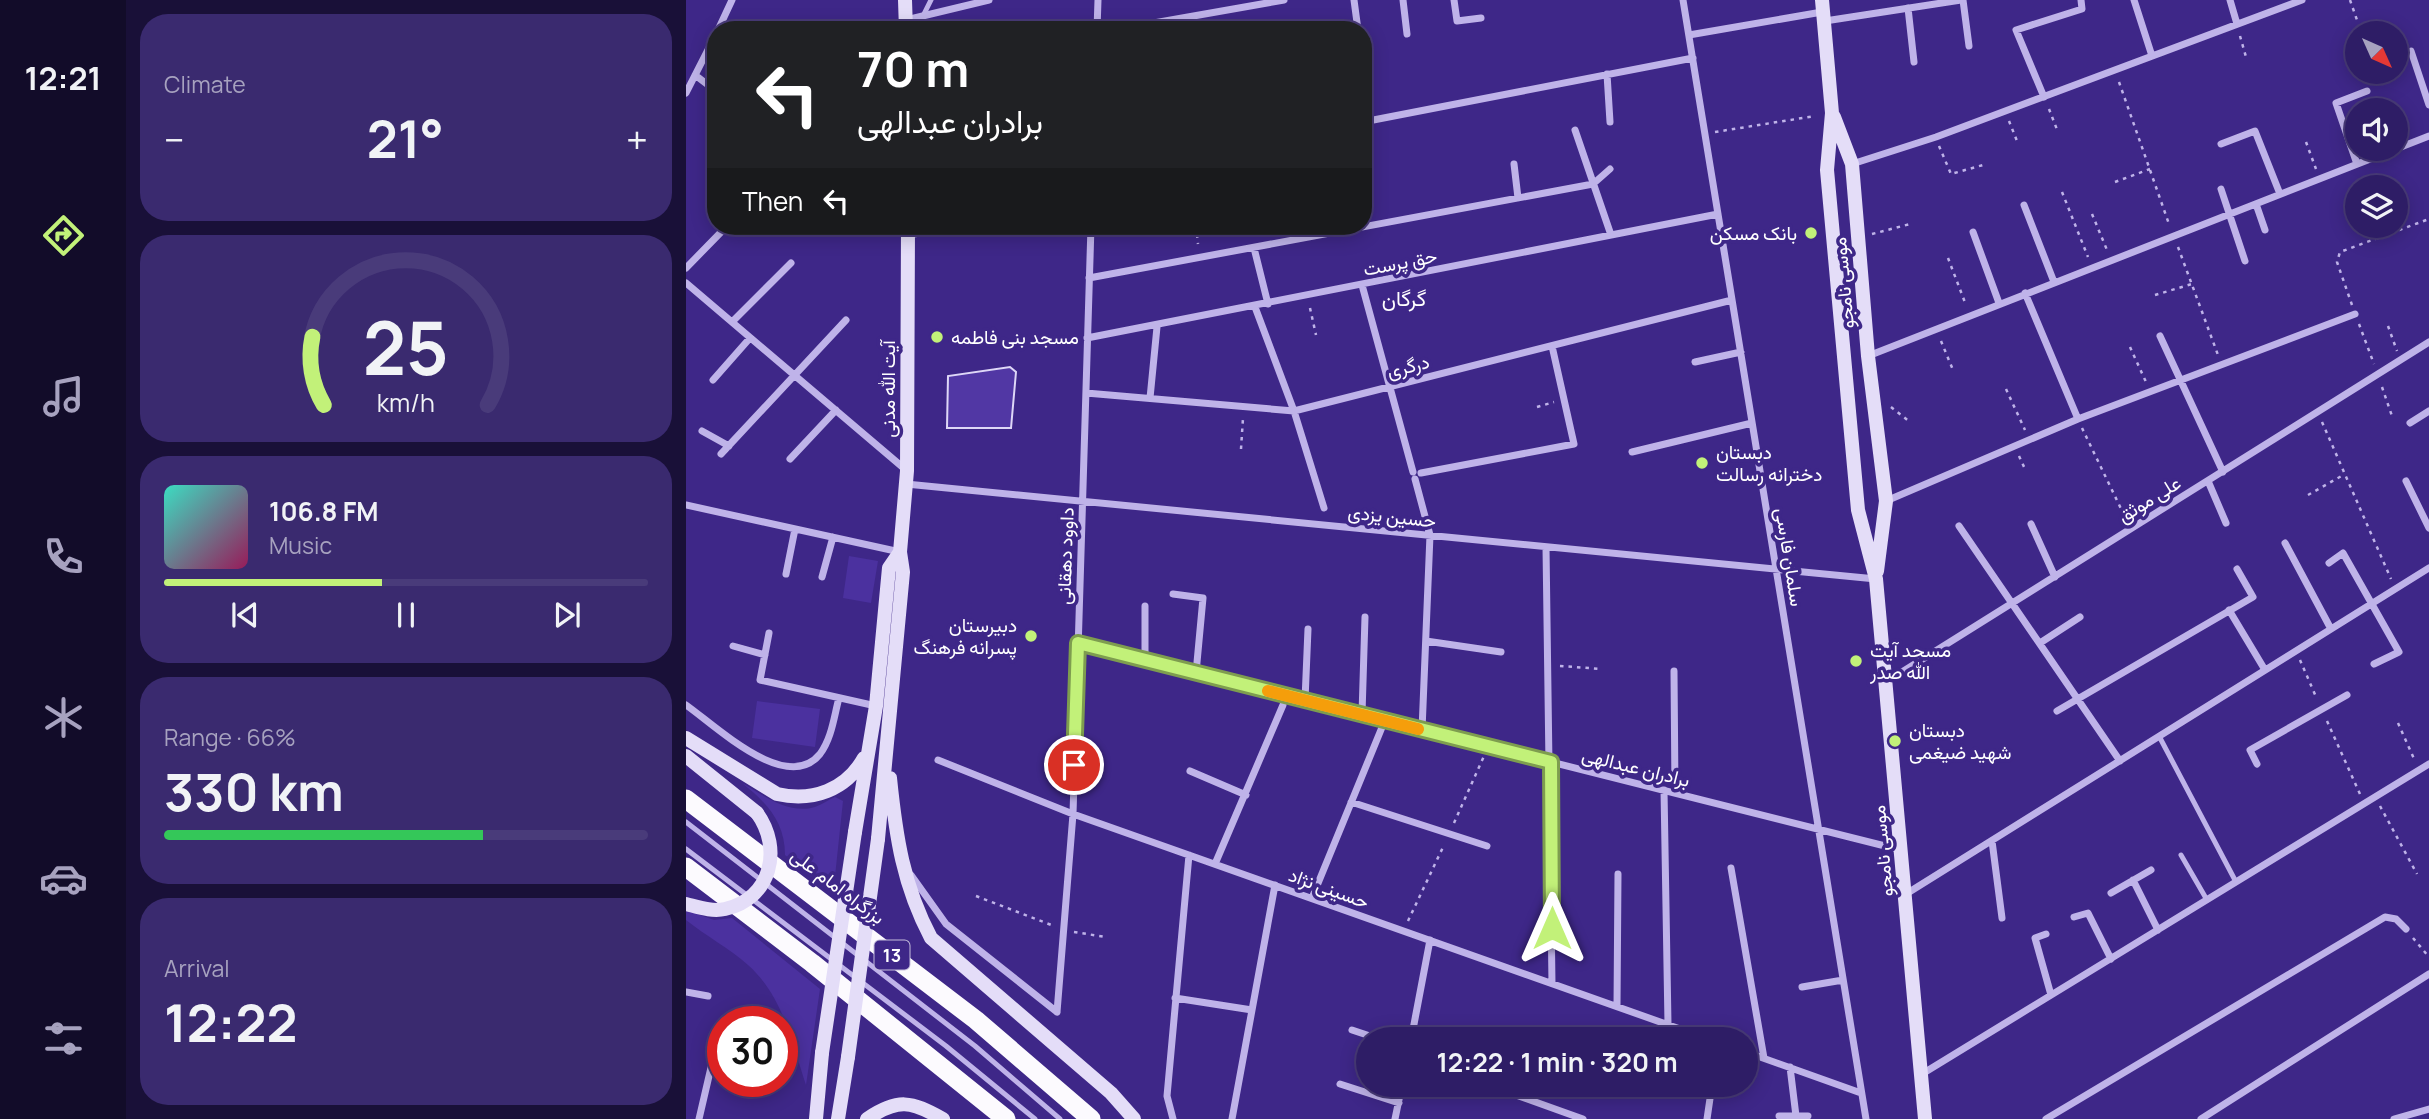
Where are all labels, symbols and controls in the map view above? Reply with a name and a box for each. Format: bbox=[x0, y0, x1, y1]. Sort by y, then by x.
north arrow bbox=[2345, 21, 2408, 84]
map controls bbox=[2345, 21, 2408, 238]
text: 70 m bbox=[857, 35, 969, 102]
icon: left bbox=[742, 49, 833, 140]
text: 12:21 bbox=[24, 56, 102, 100]
text: Climate bbox=[164, 68, 246, 100]
button: sound bbox=[2345, 98, 2408, 161]
text: برادران عبدالهی bbox=[857, 99, 1043, 143]
text: 21° bbox=[367, 103, 444, 174]
text: − bbox=[164, 113, 185, 165]
text: + bbox=[626, 113, 648, 165]
button: layers bbox=[2345, 175, 2408, 238]
icon: left bbox=[817, 182, 855, 220]
text: Then bbox=[742, 183, 803, 219]
icon: directions bbox=[39, 211, 88, 260]
place label: بانک مسکن bbox=[1710, 220, 1797, 246]
marker: بانک مسکن bbox=[1803, 225, 1819, 241]
street label: موسی نامجو bbox=[1826, 236, 1860, 330]
street label: حق پرست bbox=[1361, 242, 1439, 283]
district label: گرگان bbox=[1382, 284, 1426, 312]
text: 25 bbox=[363, 297, 449, 397]
place label: مسجد بنی فاطمه bbox=[951, 324, 1079, 350]
marker: مسجد بنی فاطمه bbox=[929, 329, 945, 345]
street label: آیت الله مدنی bbox=[875, 339, 901, 438]
street label: درگری bbox=[1384, 348, 1432, 384]
icon: music bbox=[39, 372, 88, 421]
text: km/h bbox=[377, 384, 435, 419]
place label: دبستان دخترانه رسالت bbox=[1716, 439, 1822, 487]
marker: دبستان دخترانه رسالت bbox=[1694, 455, 1710, 471]
street label: علی موثق bbox=[2112, 469, 2186, 529]
text: 106.8 FM bbox=[269, 493, 379, 529]
street label: حسین یزدی bbox=[1347, 498, 1437, 534]
street label: سلمان فارسی bbox=[1769, 506, 1811, 608]
street label: داوود دهقانی bbox=[1050, 507, 1080, 605]
text: Music bbox=[269, 529, 332, 561]
icon: phone bbox=[39, 532, 88, 581]
icon: previous bbox=[226, 596, 264, 634]
icon: pause bbox=[387, 596, 425, 634]
icon: next bbox=[548, 596, 586, 634]
place label: دبیرستان پسرانه فرهنگ bbox=[913, 612, 1017, 661]
marker: دبیرستان پسرانه فرهنگ bbox=[1023, 628, 1039, 644]
place label: مسجد آیت الله صدر bbox=[1869, 637, 1951, 685]
marker: مسجد آیت الله صدر bbox=[1848, 653, 1864, 669]
icon: climate bbox=[39, 693, 88, 742]
place label: دبستان شهید ضیغمی bbox=[1909, 717, 2011, 765]
text: Range · 66% bbox=[164, 721, 296, 753]
marker: دبستان شهید ضیغمی bbox=[1887, 733, 1903, 749]
pin bbox=[1044, 735, 1104, 795]
street label: برادران عبدالهی bbox=[1579, 741, 1693, 793]
icon: arrive bbox=[1055, 746, 1093, 784]
text: 330 km bbox=[164, 756, 344, 827]
street label: موسی نامجو bbox=[1865, 804, 1899, 898]
street label: بزرگراه امام علی bbox=[786, 842, 890, 930]
icon: car bbox=[39, 854, 88, 903]
street label: حسینی نژاد bbox=[1285, 861, 1373, 915]
position arrow bbox=[1515, 891, 1589, 965]
road number: 13 bbox=[874, 940, 910, 970]
text: Arrival bbox=[164, 952, 230, 984]
text: 12:22 bbox=[164, 987, 297, 1058]
speed limit sign: 30 bbox=[707, 1006, 798, 1097]
icon: filters bbox=[39, 1014, 88, 1063]
text: 12:22 · 1 min · 320 m bbox=[1436, 1044, 1678, 1080]

